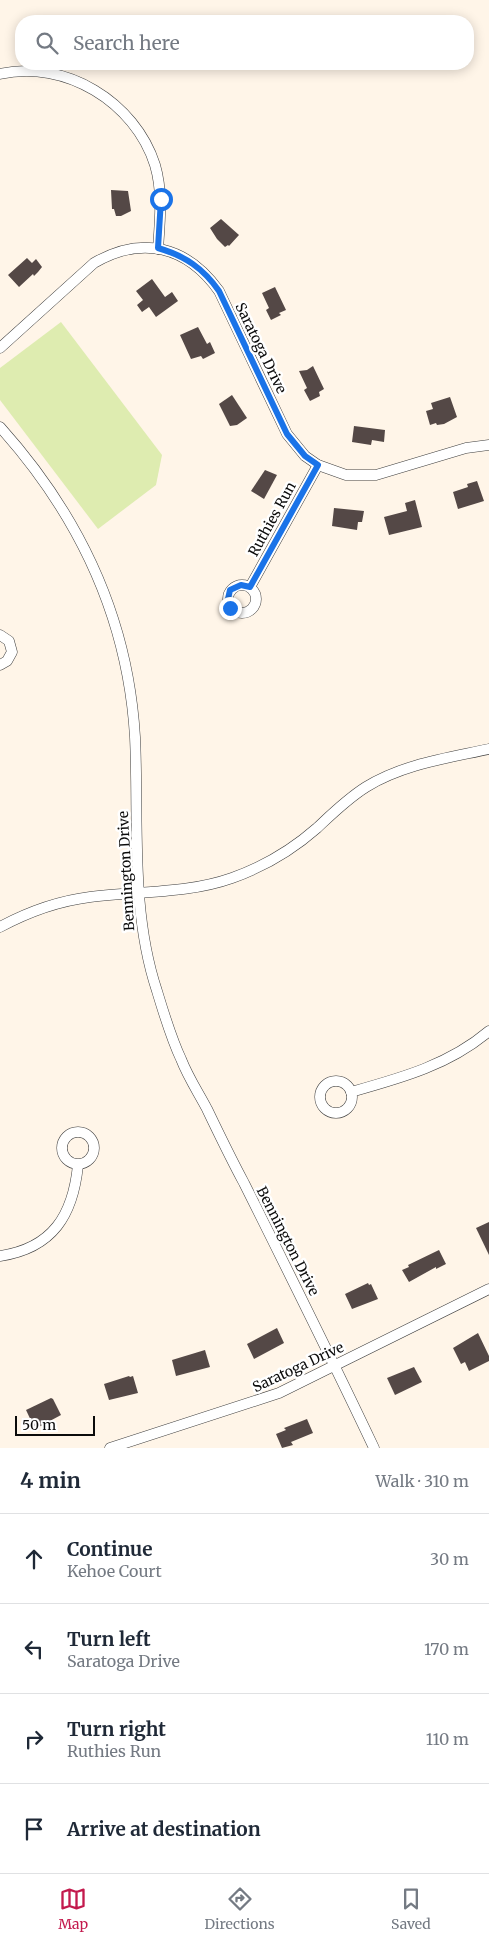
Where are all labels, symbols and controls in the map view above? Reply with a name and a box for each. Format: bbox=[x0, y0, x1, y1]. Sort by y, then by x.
search box bbox=[15, 15, 474, 70]
icon: search bbox=[33, 29, 61, 57]
text: Search here bbox=[73, 31, 180, 55]
route start bbox=[150, 188, 173, 211]
street label: Saratoga Drive bbox=[231, 300, 291, 396]
street label: Ruthies Run bbox=[244, 479, 300, 559]
route end bbox=[219, 597, 242, 620]
street label: Bennington Drive bbox=[114, 811, 138, 931]
street label: Bennington Drive bbox=[253, 1183, 323, 1299]
street label: Saratoga Drive bbox=[249, 1338, 347, 1396]
scale bar bbox=[15, 1413, 95, 1436]
text: 50 m bbox=[22, 1416, 56, 1434]
text: 4 min bbox=[20, 1467, 81, 1494]
text: Walk · 310 m bbox=[376, 1471, 469, 1491]
text: Continue bbox=[67, 1537, 153, 1561]
icon: ahead bbox=[20, 1545, 48, 1573]
text: 30 m bbox=[430, 1549, 469, 1569]
text: Kehoe Court bbox=[67, 1561, 162, 1581]
text: Turn left bbox=[67, 1627, 151, 1651]
icon: left bbox=[20, 1635, 48, 1663]
text: 170 m bbox=[424, 1639, 469, 1659]
text: Saratoga Drive bbox=[67, 1651, 180, 1671]
text: Turn right bbox=[67, 1717, 166, 1741]
icon: right bbox=[20, 1725, 48, 1753]
text: 110 m bbox=[426, 1729, 469, 1749]
text: Ruthies Run bbox=[67, 1741, 161, 1761]
icon: arrive bbox=[20, 1815, 48, 1843]
text: Arrive at destination bbox=[67, 1817, 261, 1841]
tab: Map bbox=[58, 1885, 88, 1933]
tab: Directions bbox=[205, 1885, 275, 1933]
tab: Saved bbox=[391, 1885, 431, 1933]

